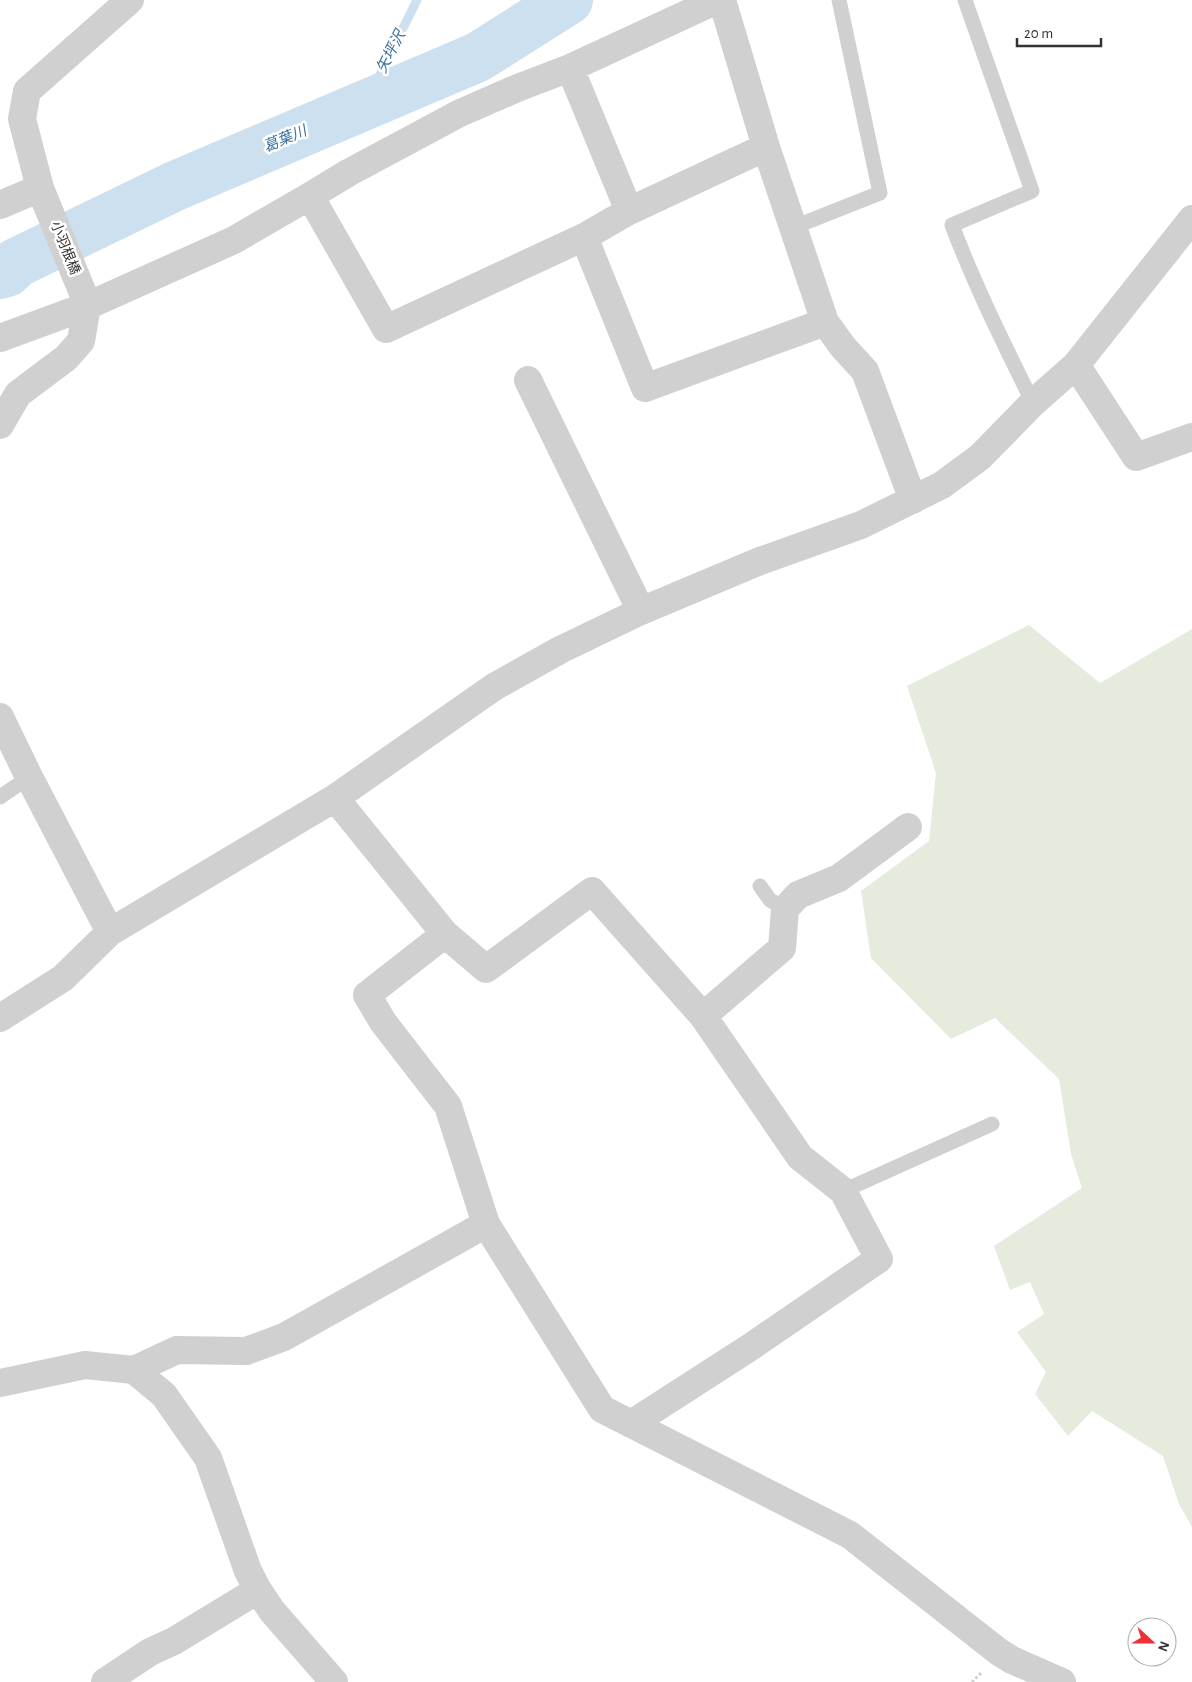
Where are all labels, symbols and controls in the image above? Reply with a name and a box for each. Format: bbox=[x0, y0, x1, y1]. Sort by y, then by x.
scale bar bbox=[1017, 15, 1101, 47]
water label: 矢坪沢 bbox=[373, 26, 409, 75]
text: 20 m bbox=[1024, 26, 1053, 41]
water label: 葛葉川 bbox=[261, 122, 310, 155]
street label: 小羽根橋 bbox=[48, 219, 83, 277]
north arrow bbox=[1127, 1617, 1177, 1667]
text: N bbox=[1155, 1639, 1171, 1653]

